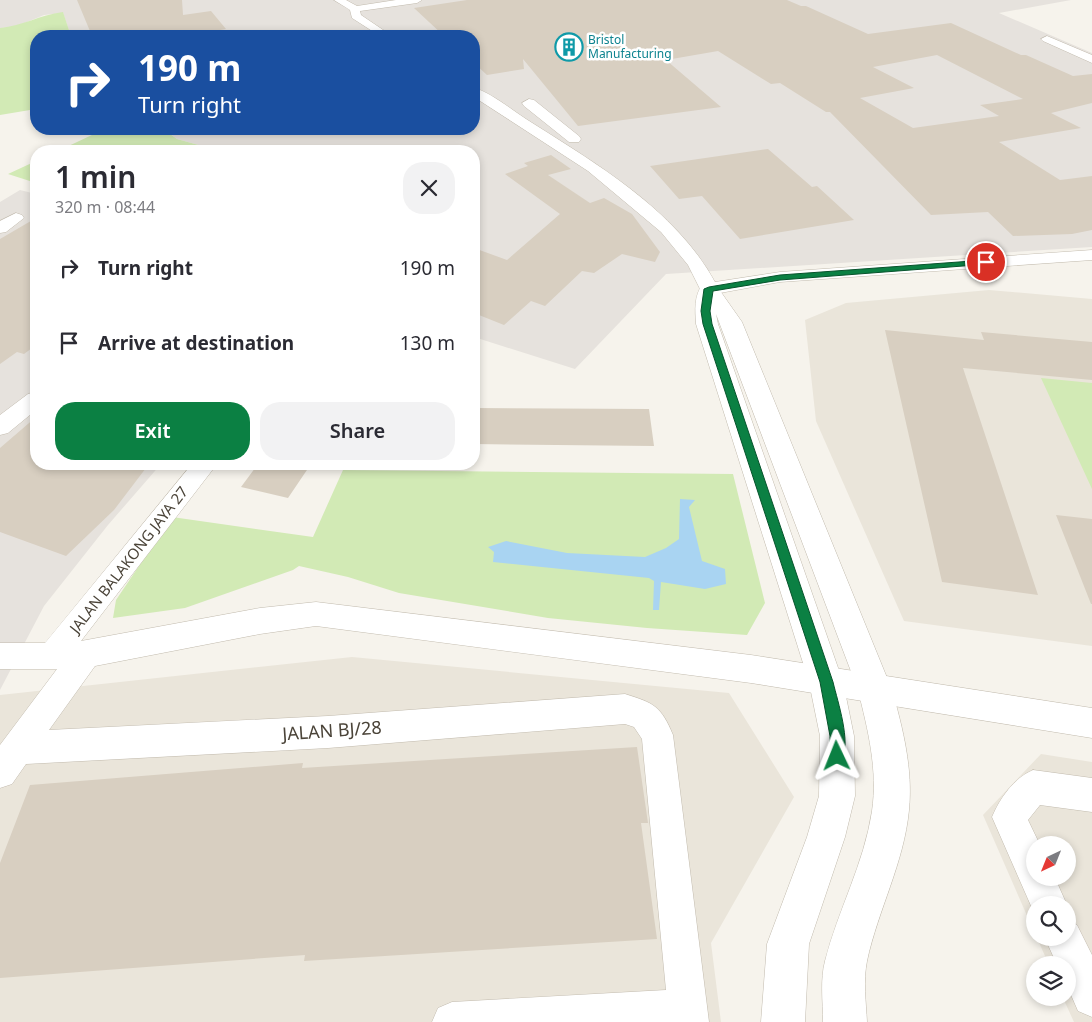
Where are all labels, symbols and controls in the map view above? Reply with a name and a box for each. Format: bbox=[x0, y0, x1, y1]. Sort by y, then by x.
place label: Bristol Manufacturing bbox=[588, 31, 672, 62]
building icon: Bristol Manufacturing bbox=[554, 32, 584, 62]
text: 190 m bbox=[138, 44, 241, 91]
icon: right bbox=[55, 50, 120, 115]
text: Turn right bbox=[138, 89, 241, 119]
text: 1 min bbox=[55, 156, 136, 197]
button: close bbox=[403, 162, 455, 214]
text: 320 m · 08:44 bbox=[55, 196, 155, 218]
pin bbox=[965, 241, 1007, 283]
icon: arrive bbox=[972, 248, 1000, 276]
icon: right bbox=[55, 254, 83, 282]
text: Turn right bbox=[98, 255, 193, 281]
text: 190 m bbox=[400, 255, 455, 281]
icon: arrive bbox=[55, 329, 83, 357]
text: Arrive at destination bbox=[98, 330, 294, 356]
text: 130 m bbox=[400, 330, 455, 356]
button: Exit bbox=[55, 402, 250, 460]
button: Share bbox=[260, 402, 455, 460]
street label: JALAN BALAKONG JAYA 27 bbox=[63, 482, 192, 638]
street label: JALAN BJ/28 bbox=[279, 715, 382, 746]
position arrow bbox=[810, 729, 862, 781]
north arrow bbox=[1026, 836, 1076, 886]
map controls bbox=[1026, 836, 1076, 1006]
button: search bbox=[1026, 896, 1076, 946]
button: layers bbox=[1026, 956, 1076, 1006]

